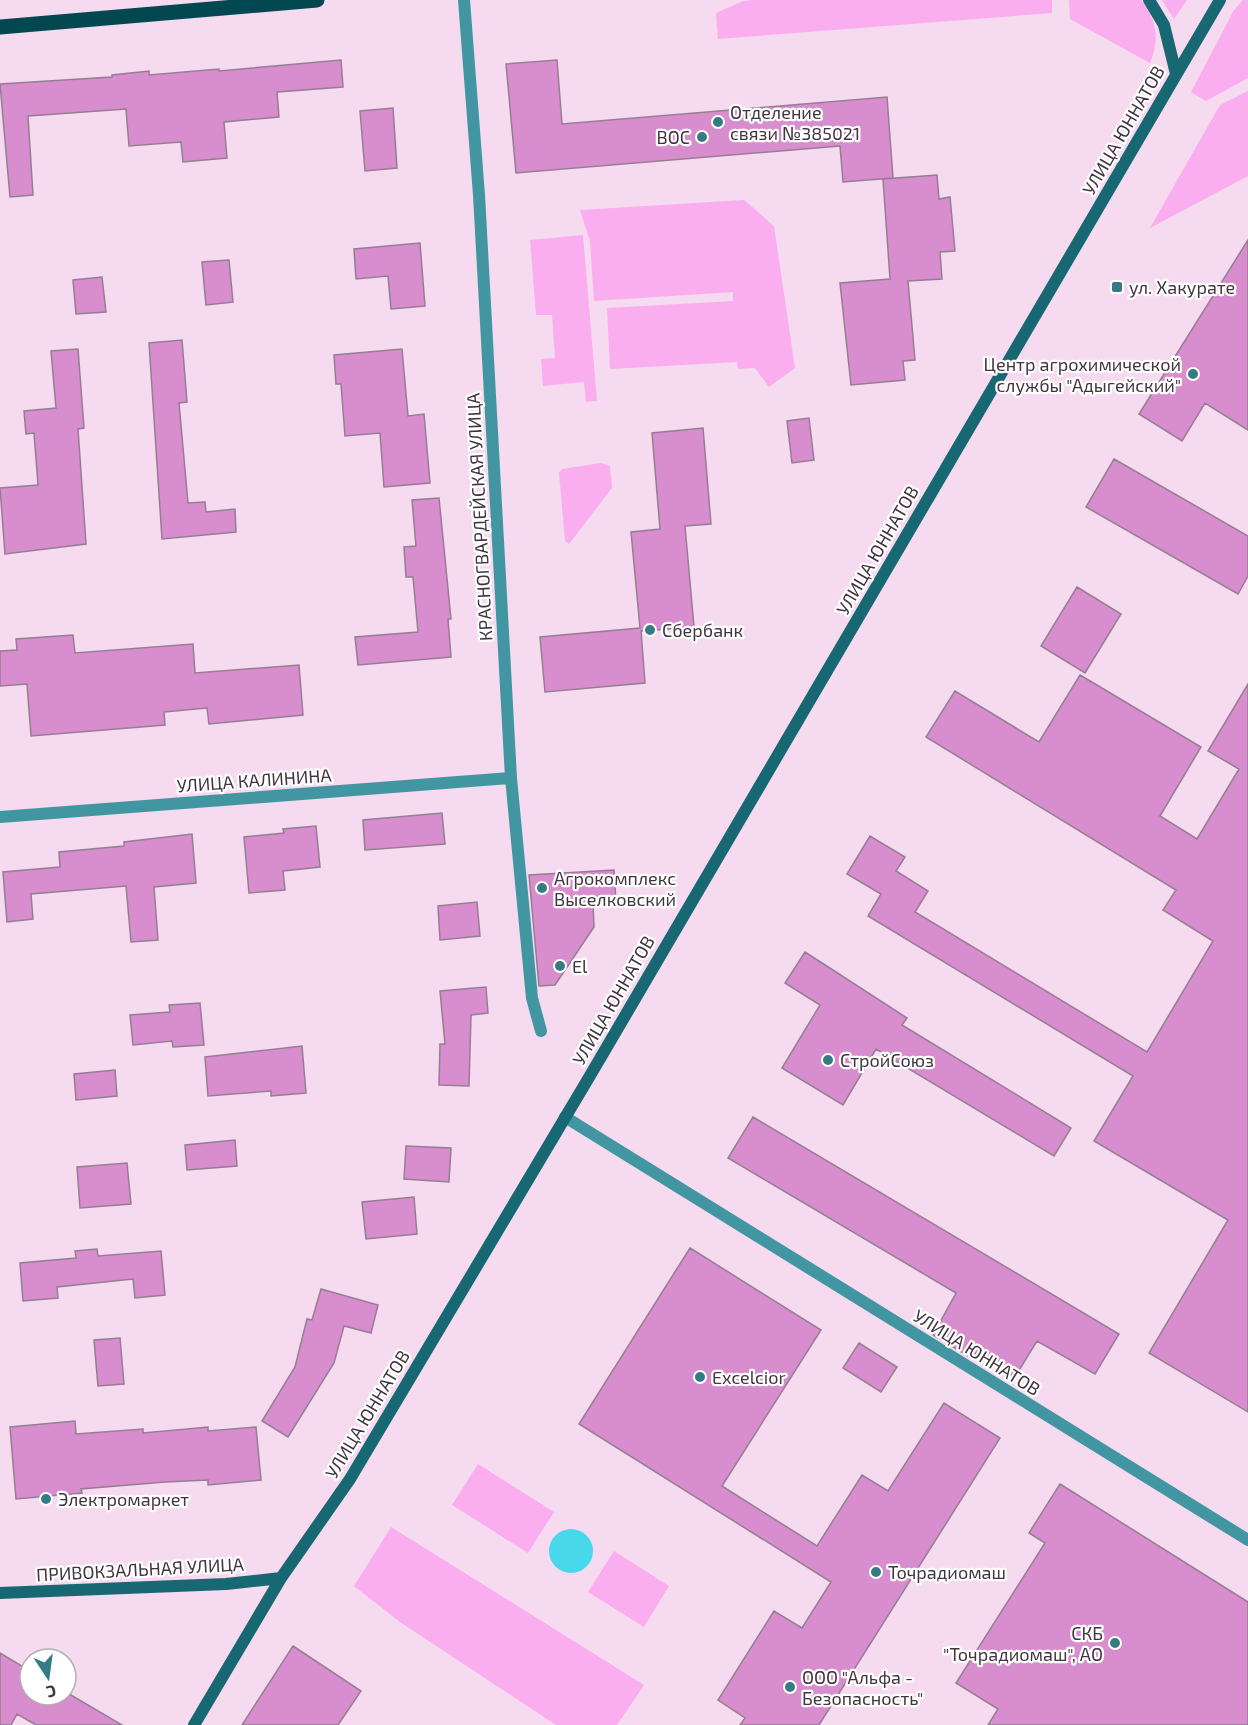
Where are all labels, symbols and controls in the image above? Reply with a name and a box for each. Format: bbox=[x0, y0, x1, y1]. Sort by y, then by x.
street label: УЛИЦА ЮННАТОВ bbox=[1077, 62, 1169, 198]
place label: Отделение связи №385021 bbox=[730, 101, 860, 144]
marker: Отделение связи №385021 bbox=[711, 115, 725, 129]
place label: ВОС bbox=[657, 126, 690, 148]
marker: ВОС bbox=[695, 130, 709, 144]
place label: ул. Хакурате bbox=[1129, 276, 1235, 298]
marker: ул. Хакурате bbox=[1110, 280, 1124, 294]
place label: Центр агрохимической службы "Адыгейский" bbox=[983, 353, 1181, 396]
marker: Центр агрохимической службы "Адыгейский" bbox=[1186, 367, 1200, 381]
street label: КРАСНОГВАРДЕЙСКАЯ УЛИЦА bbox=[461, 392, 496, 642]
street label: УЛИЦА ЮННАТОВ bbox=[831, 482, 923, 618]
place label: Сбербанк bbox=[662, 619, 744, 641]
marker: Сбербанк bbox=[643, 623, 657, 637]
street label: УЛИЦА КАЛИНИНА bbox=[176, 764, 333, 796]
place label: Агрокомплекс Выселковский bbox=[554, 867, 676, 910]
marker: Агрокомплекс Выселковский bbox=[535, 881, 549, 895]
street label: УЛИЦА ЮННАТОВ bbox=[567, 932, 659, 1068]
place label: El bbox=[572, 955, 588, 977]
marker: El bbox=[553, 959, 567, 973]
place label: СтройСоюз bbox=[840, 1049, 934, 1071]
marker: СтройСоюз bbox=[821, 1053, 835, 1067]
street label: УЛИЦА ЮННАТОВ bbox=[910, 1304, 1044, 1400]
street label: УЛИЦА ЮННАТОВ bbox=[320, 1346, 414, 1482]
place label: Excelcior bbox=[712, 1366, 786, 1388]
marker: Excelcior bbox=[693, 1370, 707, 1384]
place label: Электромаркет bbox=[58, 1488, 189, 1510]
marker: Электромаркет bbox=[39, 1492, 53, 1506]
street label: ПРИВОКЗАЛЬНАЯ УЛИЦА bbox=[36, 1553, 245, 1585]
place label: Точрадиомаш bbox=[888, 1561, 1006, 1583]
marker: Точрадиомаш bbox=[869, 1565, 883, 1579]
place label: СКБ "Точрадиомаш", АО bbox=[943, 1622, 1103, 1665]
marker: СКБ "Точрадиомаш", АО bbox=[1108, 1636, 1122, 1650]
north arrow bbox=[18, 1647, 78, 1707]
place label: ООО "Альфа - Безопасность" bbox=[802, 1666, 923, 1709]
marker: ООО "Альфа - Безопасность" bbox=[783, 1680, 797, 1694]
text: С bbox=[45, 1682, 58, 1702]

